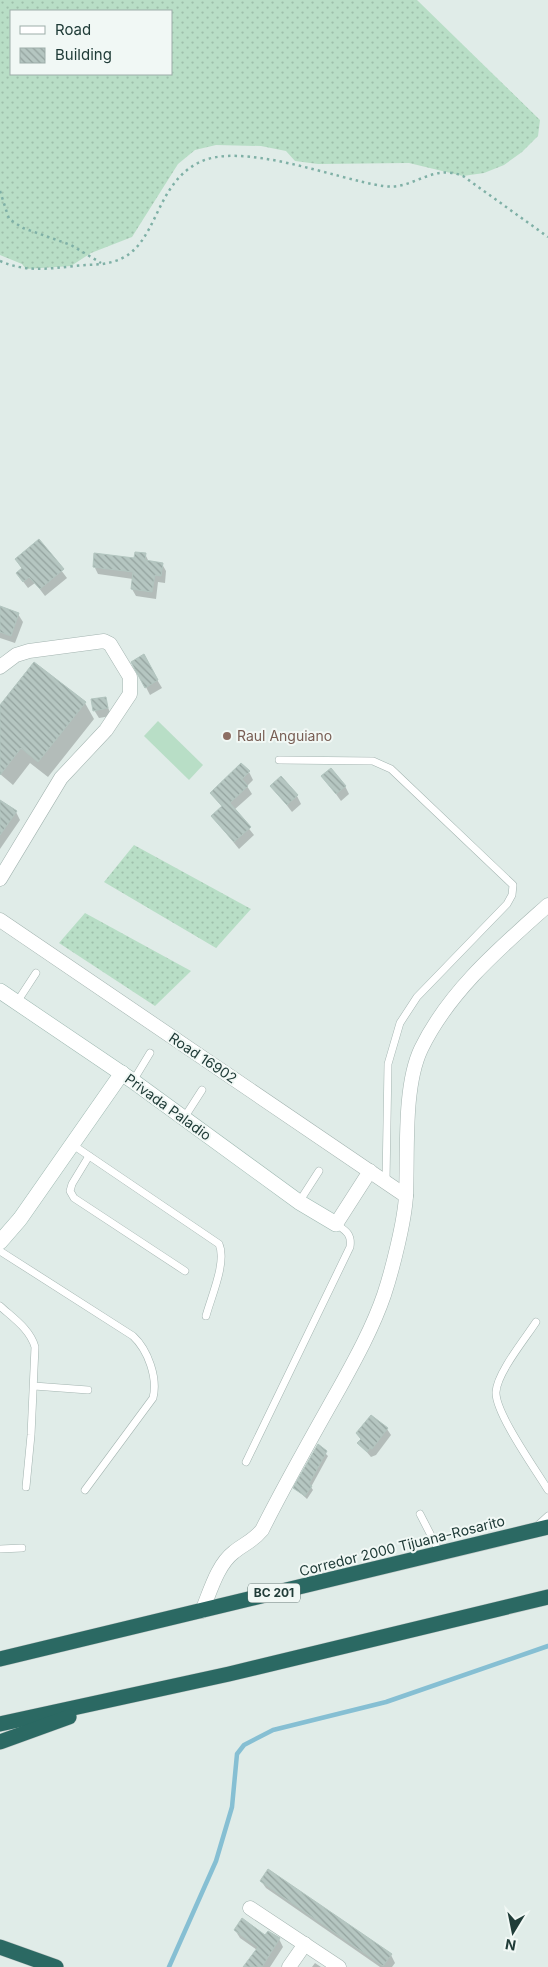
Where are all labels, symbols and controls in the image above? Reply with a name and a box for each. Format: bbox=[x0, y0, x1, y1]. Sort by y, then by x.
legend bbox=[10, 10, 172, 75]
text: Road bbox=[55, 20, 91, 39]
text: Building bbox=[55, 45, 112, 64]
place label: Raul Anguiano bbox=[237, 727, 332, 744]
marker: Raul Anguiano bbox=[221, 730, 233, 742]
street label: Road 16902 bbox=[166, 1029, 240, 1086]
street label: Privada Paladio bbox=[122, 1070, 215, 1144]
street label: Corredor 2000 Tijuana-Rosarito bbox=[297, 1512, 506, 1579]
road number: BC 201 bbox=[248, 1584, 300, 1602]
north arrow bbox=[488, 1907, 538, 1957]
text: N bbox=[504, 1936, 517, 1955]

